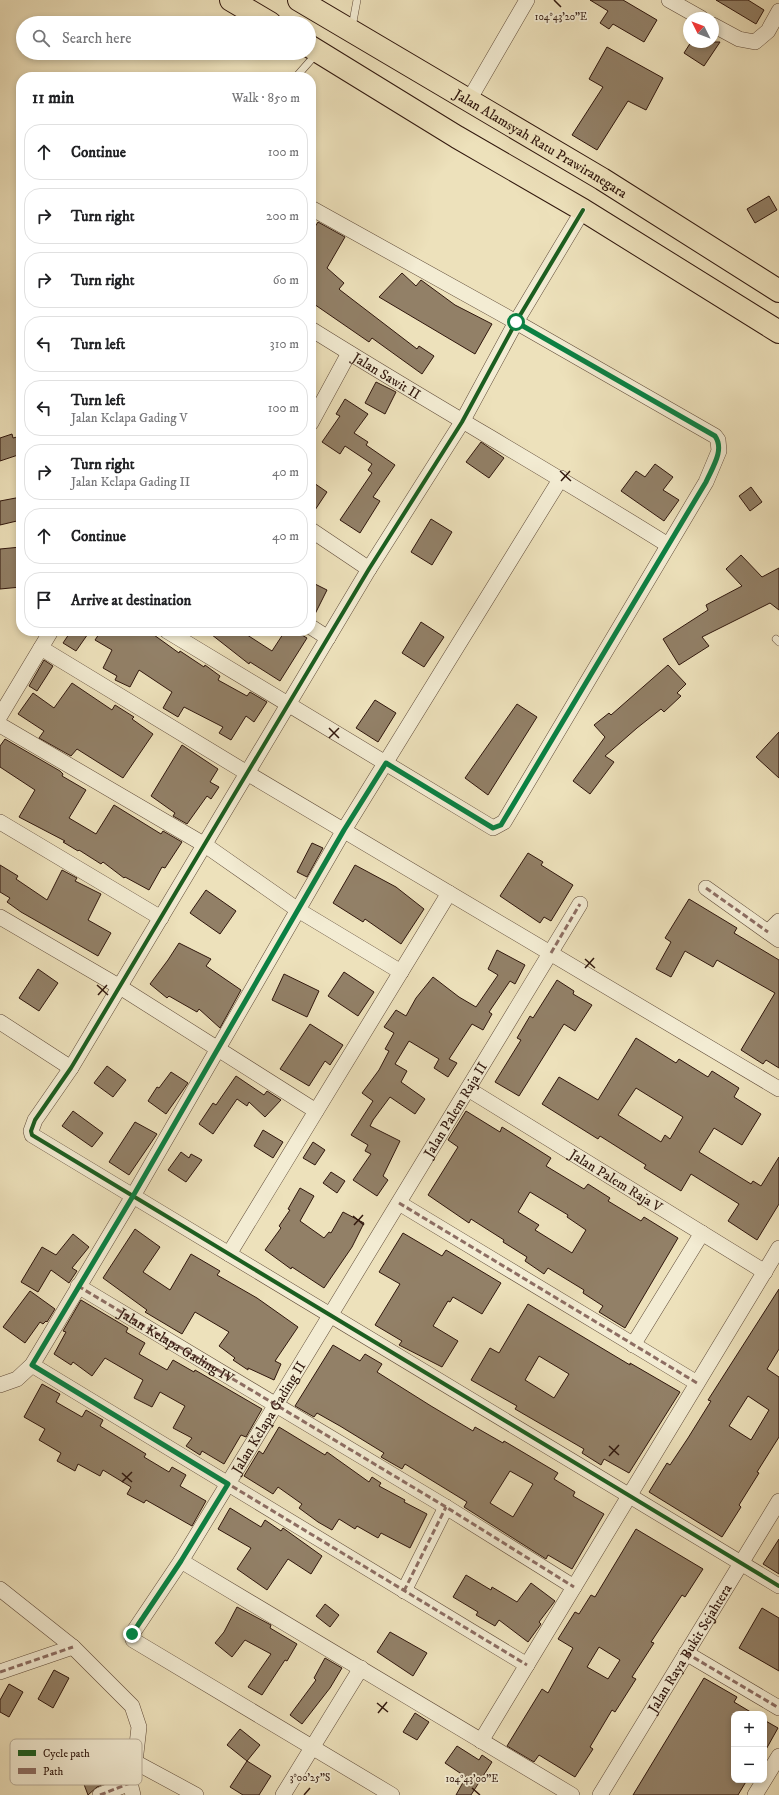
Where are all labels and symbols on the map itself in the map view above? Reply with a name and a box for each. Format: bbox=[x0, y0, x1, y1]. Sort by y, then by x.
text: 104°43'20"E bbox=[535, 11, 587, 23]
north arrow bbox=[683, 12, 719, 48]
street label: Jalan Alamsyah Ratu Prawiranegara bbox=[449, 85, 630, 203]
route start bbox=[507, 313, 525, 331]
street label: Jalan Sawit II bbox=[347, 348, 424, 404]
street label: Jalan Palem Raja II bbox=[419, 1059, 492, 1163]
street label: Jalan Palem Raja V bbox=[564, 1145, 666, 1217]
street label: Jalan Kelapa Gading IV bbox=[113, 1303, 238, 1388]
street label: Jalan Kelapa Gading II bbox=[227, 1358, 310, 1479]
street label: Jalan Raya Bukit Sejahtera bbox=[643, 1581, 736, 1718]
route end bbox=[123, 1625, 141, 1643]
legend bbox=[10, 1739, 142, 1785]
text: Cycle path bbox=[43, 1747, 90, 1761]
text: Path bbox=[43, 1765, 64, 1779]
text: 3°00'25"S bbox=[290, 1772, 330, 1784]
text: 104°43'00"E bbox=[446, 1773, 498, 1785]

